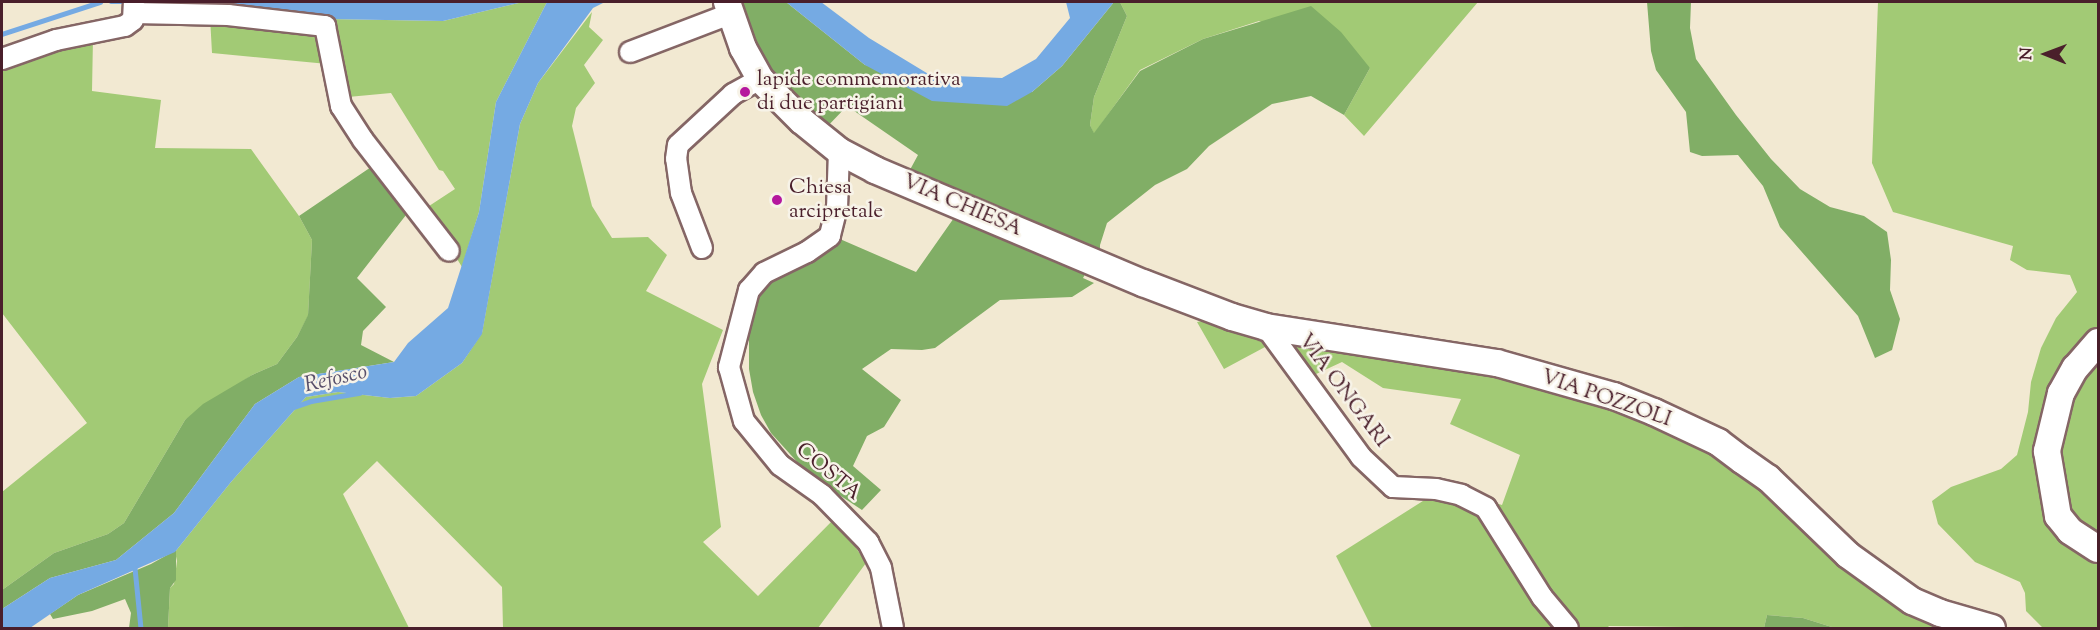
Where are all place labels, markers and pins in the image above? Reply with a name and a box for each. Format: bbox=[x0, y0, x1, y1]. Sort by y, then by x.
place label: lapide commemorativa di due partigiani bbox=[757, 67, 961, 117]
marker: lapide commemorativa di due partigiani bbox=[738, 85, 752, 99]
place label: Chiesa arcipretale bbox=[789, 175, 883, 225]
marker: Chiesa arcipretale bbox=[770, 193, 784, 207]

